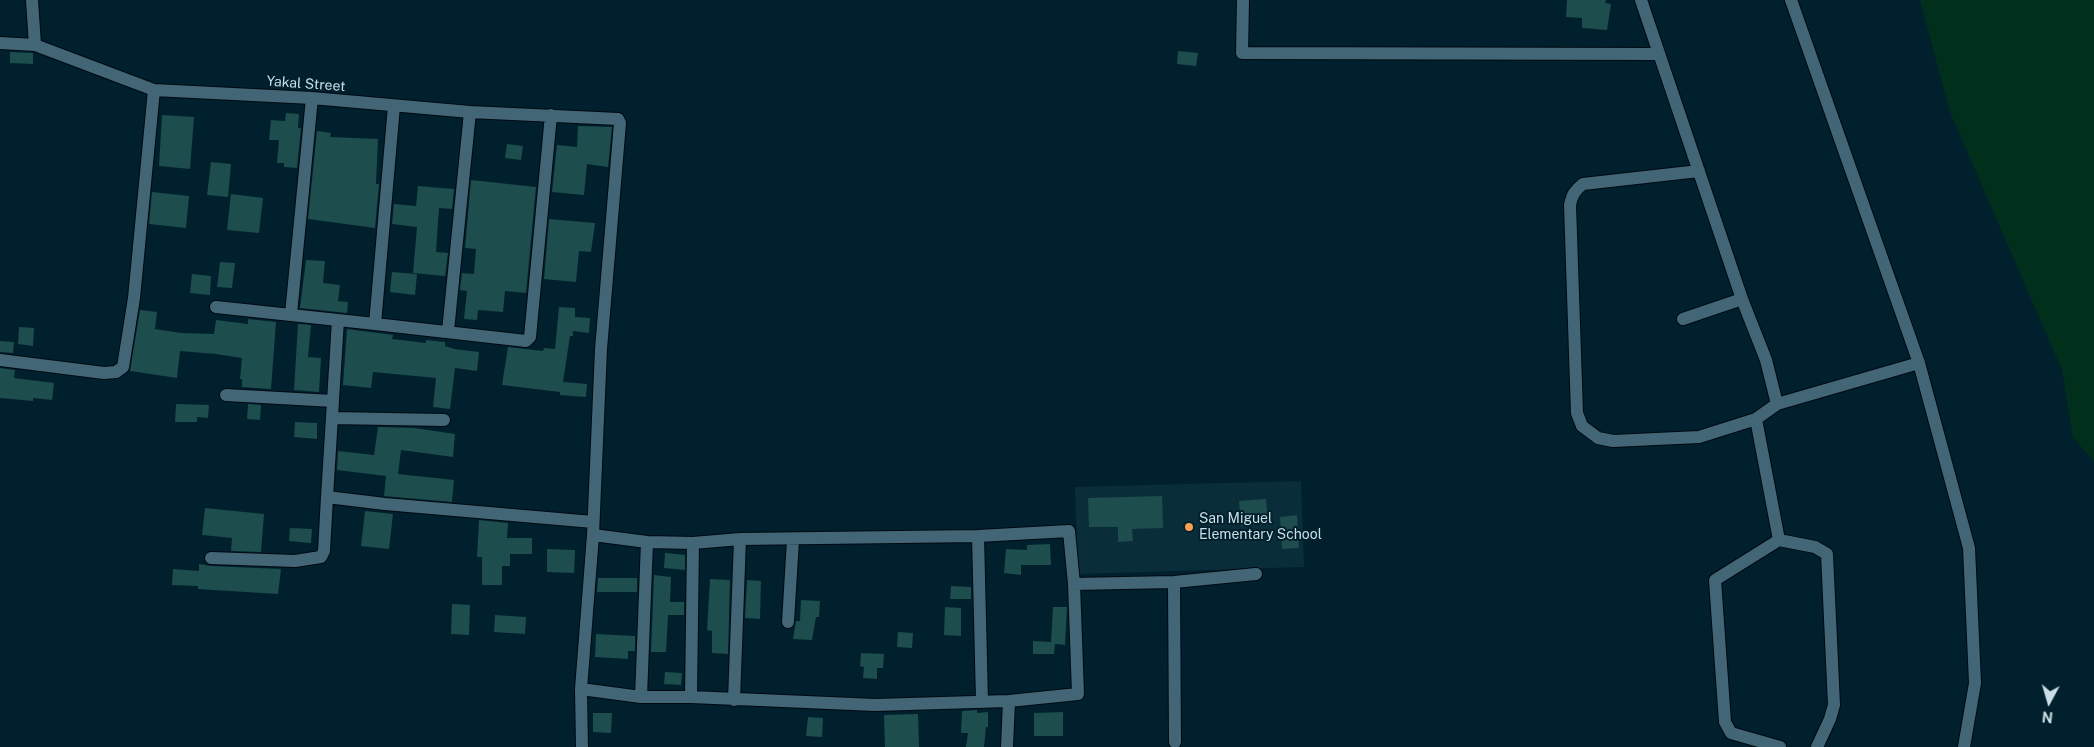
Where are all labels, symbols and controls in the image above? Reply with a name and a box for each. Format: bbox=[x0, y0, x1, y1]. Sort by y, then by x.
street label: Yakal Street bbox=[266, 73, 346, 95]
place label: San Miguel Elementary School bbox=[1199, 511, 1322, 544]
marker: San Miguel Elementary School bbox=[1183, 521, 1195, 533]
north arrow bbox=[2024, 677, 2074, 727]
text: N bbox=[2041, 708, 2054, 725]

